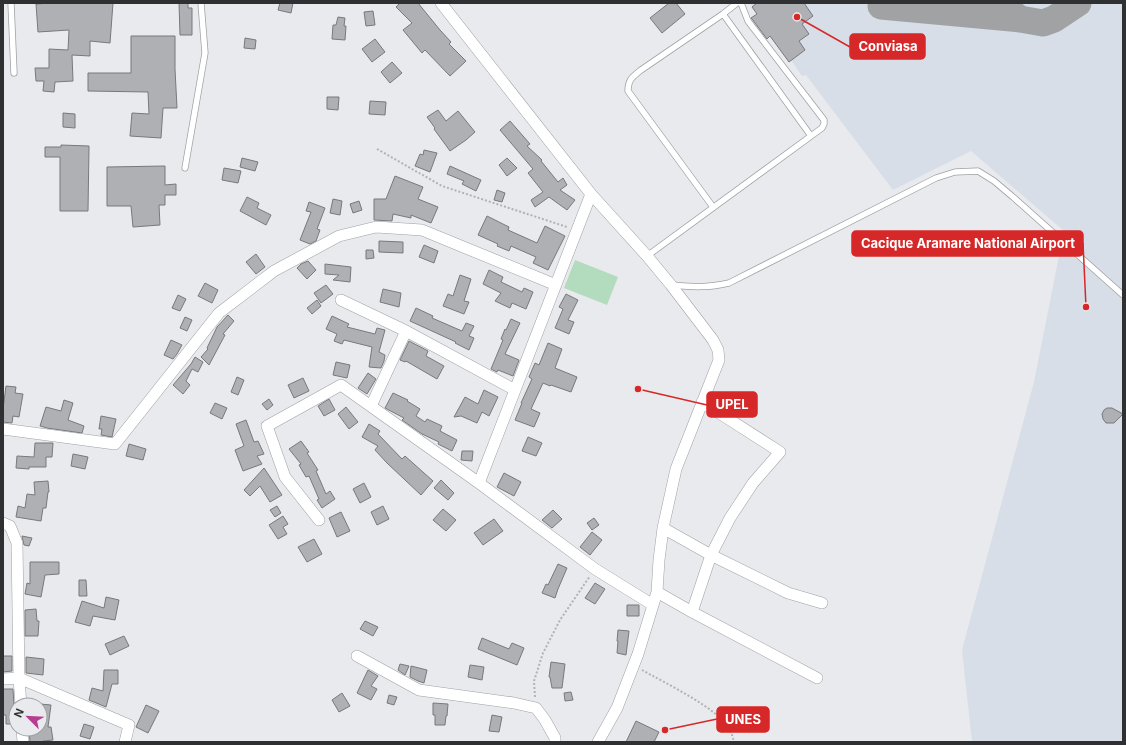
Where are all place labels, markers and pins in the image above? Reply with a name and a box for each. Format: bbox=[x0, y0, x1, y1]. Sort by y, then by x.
callout: Conviasa bbox=[850, 34, 925, 59]
callout: Cacique Aramare National Airport bbox=[852, 231, 1083, 256]
callout: UPEL bbox=[707, 392, 757, 417]
callout: UNES bbox=[717, 707, 769, 732]

